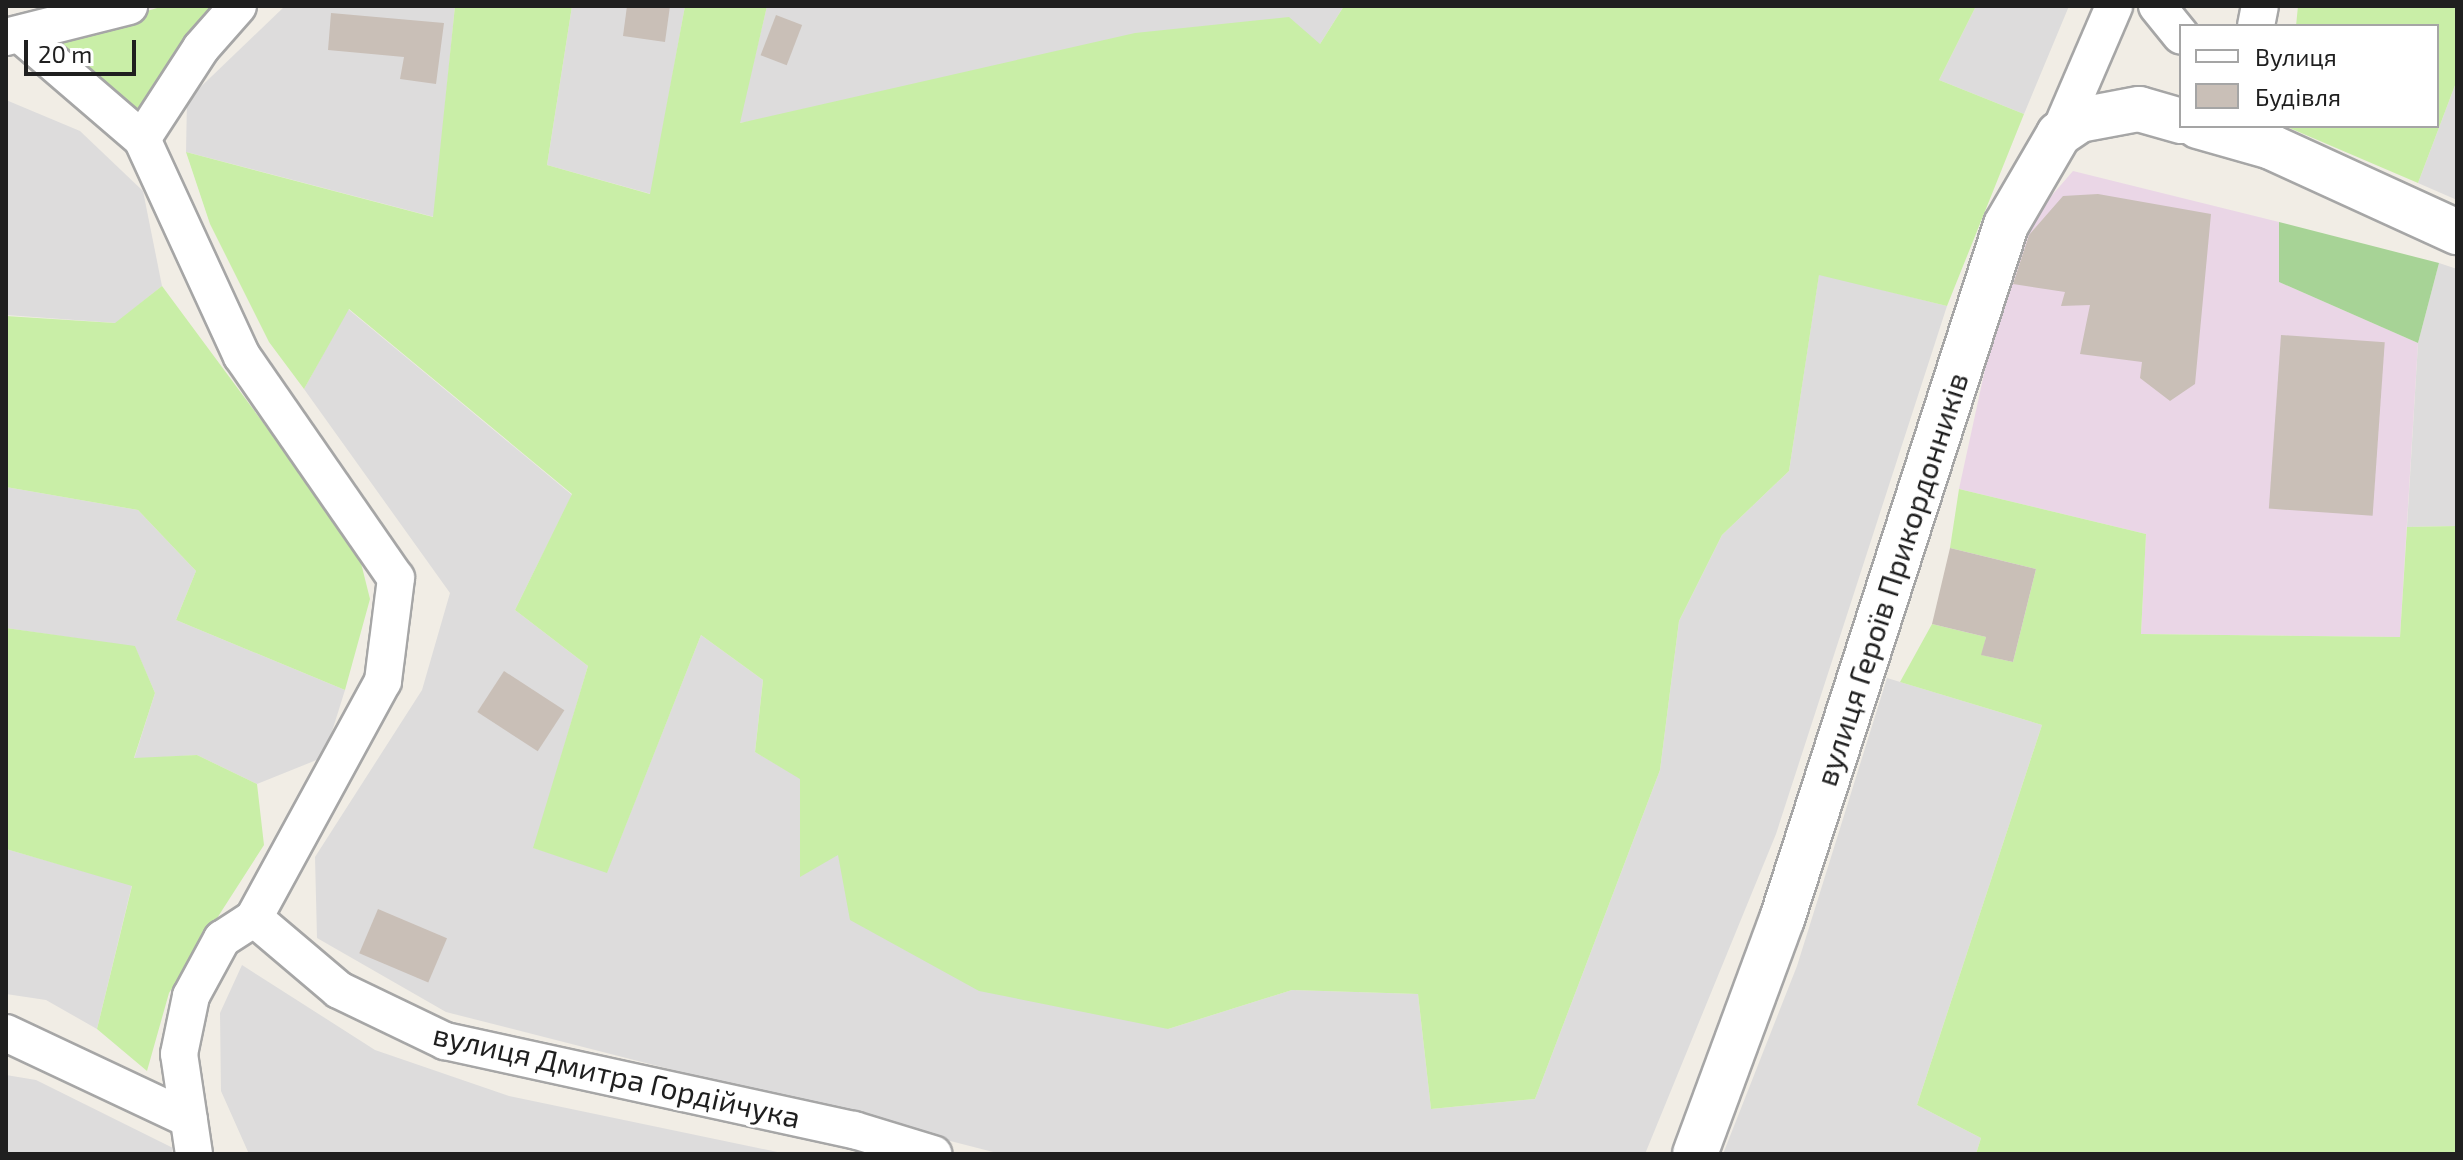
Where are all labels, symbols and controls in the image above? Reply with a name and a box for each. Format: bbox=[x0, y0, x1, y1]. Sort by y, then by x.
scale bar bbox=[28, 24, 140, 74]
legend bbox=[2179, 24, 2439, 128]
text: 20 m bbox=[38, 39, 92, 68]
text: Вулиця bbox=[2255, 42, 2337, 71]
text: Будівля bbox=[2255, 82, 2341, 111]
street label: вулиця Героїв Прикордонників bbox=[1807, 368, 1975, 790]
street label: вулиця Дмитра Гордійчука bbox=[430, 1015, 804, 1135]

